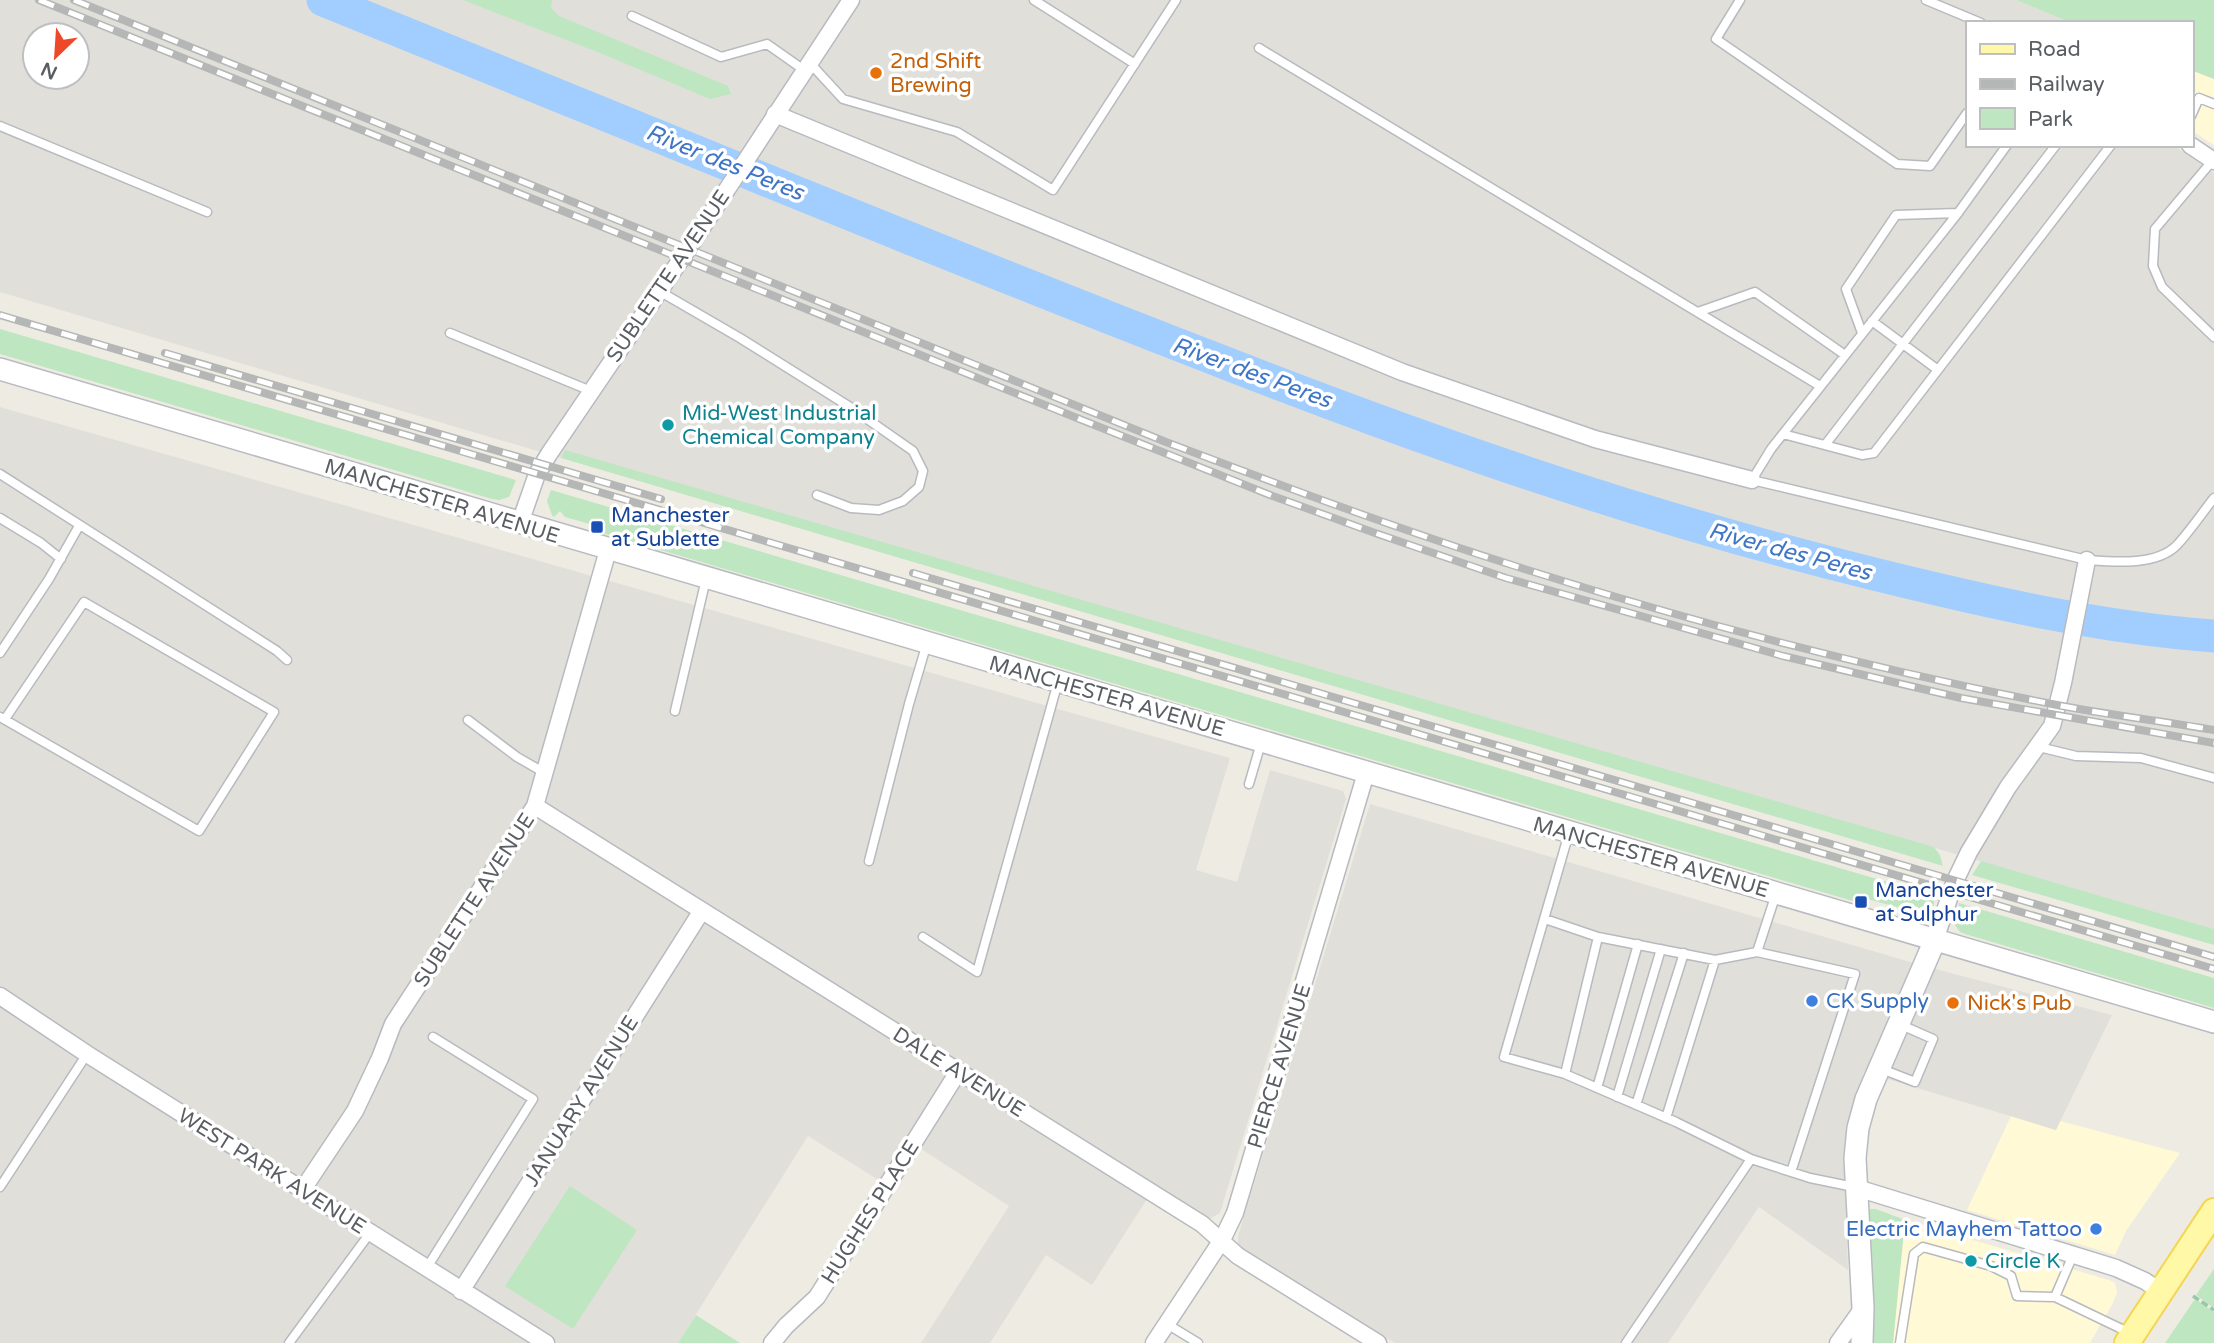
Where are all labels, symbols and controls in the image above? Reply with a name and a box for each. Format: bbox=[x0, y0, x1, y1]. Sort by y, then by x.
north arrow bbox=[21, 21, 91, 91]
legend bbox=[1966, 21, 2193, 147]
text: Road bbox=[2028, 37, 2081, 62]
place label: 2nd Shift Brewing bbox=[890, 49, 981, 98]
text: N bbox=[38, 57, 61, 84]
marker: 2nd Shift Brewing bbox=[868, 65, 884, 81]
text: Railway bbox=[2028, 72, 2105, 97]
text: Park bbox=[2028, 107, 2073, 132]
water label: River des Peres bbox=[642, 119, 809, 208]
street label: SUBLETTE AVENUE bbox=[602, 185, 735, 367]
water label: River des Peres bbox=[1168, 331, 1337, 415]
place label: Mid-West Industrial Chemical Company bbox=[682, 401, 876, 450]
marker: Mid-West Industrial Chemical Company bbox=[660, 417, 676, 433]
street label: MANCHESTER AVENUE bbox=[321, 454, 562, 549]
place label: Manchester at Sublette bbox=[611, 503, 730, 552]
water label: River des Peres bbox=[1705, 517, 1876, 588]
marker: Manchester at Sublette bbox=[589, 519, 605, 535]
street label: MANCHESTER AVENUE bbox=[986, 651, 1228, 742]
street label: SUBLETTE AVENUE bbox=[409, 809, 540, 992]
street label: MANCHESTER AVENUE bbox=[1530, 812, 1772, 903]
place label: Manchester at Sulphur bbox=[1875, 878, 1994, 927]
marker: Manchester at Sulphur bbox=[1853, 894, 1869, 910]
street label: PIERCE AVENUE bbox=[1243, 981, 1316, 1151]
place label: CK Supply bbox=[1826, 989, 1929, 1014]
place label: Nick's Pub bbox=[1967, 991, 2072, 1016]
marker: CK Supply bbox=[1804, 993, 1820, 1009]
marker: Nick's Pub bbox=[1945, 995, 1961, 1011]
street label: JANUARY AVENUE bbox=[519, 1011, 644, 1191]
street label: DALE AVENUE bbox=[888, 1022, 1029, 1123]
street label: WEST PARK AVENUE bbox=[173, 1103, 370, 1240]
street label: HUGHES PLACE bbox=[816, 1136, 925, 1289]
place label: Electric Mayhem Tattoo bbox=[1846, 1217, 2082, 1242]
marker: Electric Mayhem Tattoo bbox=[2088, 1221, 2104, 1237]
place label: Circle K bbox=[1985, 1249, 2060, 1274]
marker: Circle K bbox=[1963, 1253, 1979, 1269]

